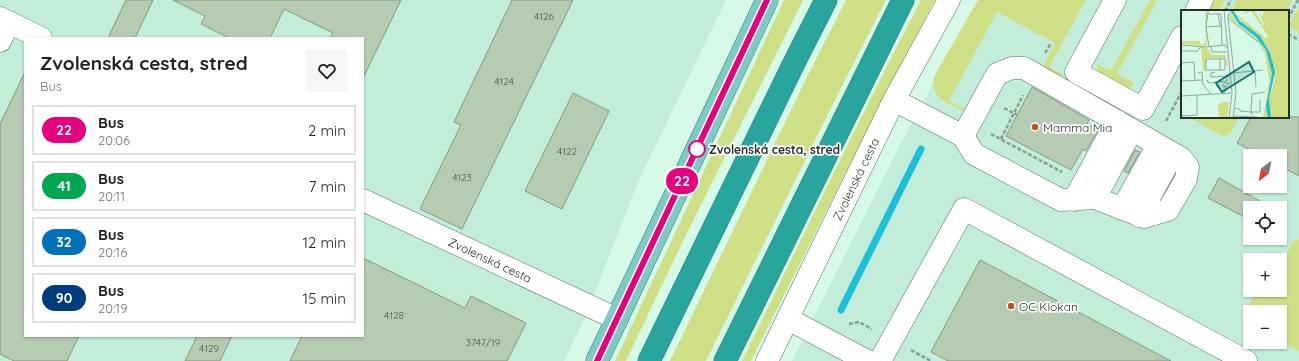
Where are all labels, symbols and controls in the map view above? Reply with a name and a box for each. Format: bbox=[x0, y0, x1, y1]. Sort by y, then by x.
house number: 4126 bbox=[534, 10, 555, 23]
inset map bbox=[1181, 10, 1289, 118]
button: heart bbox=[306, 50, 348, 92]
text: Zvolenská cesta, stred bbox=[40, 51, 248, 75]
house number: 4124 bbox=[494, 75, 514, 88]
text: Bus bbox=[40, 78, 62, 94]
text: Bus bbox=[98, 113, 124, 132]
place label: Mamma Mia bbox=[1043, 120, 1112, 135]
text: 22 bbox=[56, 121, 72, 139]
text: 2 min bbox=[308, 121, 346, 140]
marker: Mamma Mia bbox=[1030, 122, 1040, 132]
text: 20:06 bbox=[98, 132, 130, 148]
street label: Zvolenská cesta bbox=[830, 135, 882, 223]
marker: Zvolenská cesta, stred bbox=[688, 140, 706, 158]
place label: Zvolenská cesta, stred bbox=[709, 142, 840, 157]
house number: 4122 bbox=[557, 145, 577, 158]
north arrow bbox=[1243, 149, 1287, 193]
map controls bbox=[1243, 149, 1287, 349]
line badge: 22 bbox=[664, 168, 700, 194]
text: Bus bbox=[98, 169, 124, 188]
house number: 4123 bbox=[452, 171, 472, 184]
text: 22 bbox=[674, 172, 690, 190]
text: 41 bbox=[57, 177, 71, 195]
text: 7 min bbox=[309, 177, 346, 196]
text: 20:11 bbox=[98, 188, 125, 204]
button: locate bbox=[1243, 201, 1287, 245]
text: Bus bbox=[98, 225, 124, 244]
text: 32 bbox=[56, 233, 72, 251]
text: 12 min bbox=[302, 233, 346, 252]
street label: Zvolenská cesta bbox=[446, 234, 534, 286]
text: 20:16 bbox=[98, 244, 127, 260]
button: + bbox=[1243, 253, 1287, 297]
text: Bus bbox=[98, 281, 124, 300]
text: 90 bbox=[56, 289, 72, 307]
text: 15 min bbox=[303, 289, 346, 308]
place label: OC Klokan bbox=[1019, 299, 1078, 314]
text: 20:19 bbox=[98, 300, 127, 316]
marker: OC Klokan bbox=[1006, 301, 1016, 311]
button: − bbox=[1243, 305, 1287, 349]
house number: 4128 bbox=[384, 309, 404, 322]
house number: 3747/19 bbox=[466, 336, 501, 349]
house number: 4129 bbox=[199, 342, 219, 355]

